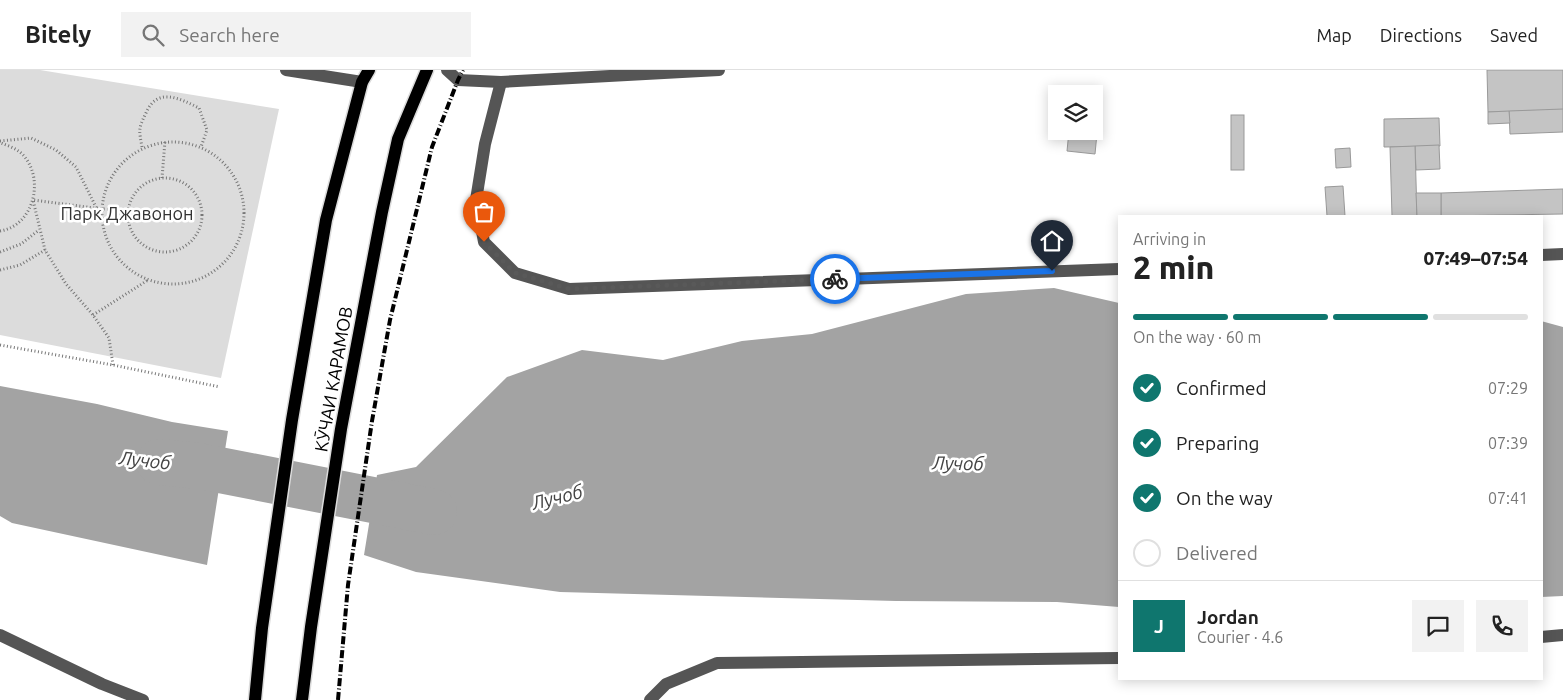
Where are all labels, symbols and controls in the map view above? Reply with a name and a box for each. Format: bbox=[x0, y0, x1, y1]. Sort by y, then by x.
search box bbox=[121, 12, 471, 57]
text: Bitely bbox=[25, 21, 91, 48]
icon: search bbox=[139, 21, 167, 49]
text: Search here bbox=[179, 24, 280, 46]
text: Map bbox=[1316, 25, 1352, 45]
text: Directions bbox=[1380, 25, 1462, 45]
text: Saved bbox=[1490, 25, 1538, 45]
map controls bbox=[1048, 85, 1103, 140]
button: layers bbox=[1048, 85, 1103, 140]
pin bbox=[463, 191, 505, 242]
icon: bag bbox=[470, 198, 498, 226]
park label: Парк Джавонон bbox=[60, 203, 194, 223]
pin bbox=[1031, 220, 1073, 271]
icon: home bbox=[1038, 227, 1066, 255]
text: Arriving in bbox=[1133, 230, 1206, 248]
text: 07:49–07:54 bbox=[1423, 247, 1528, 269]
text: 2 min bbox=[1133, 249, 1214, 285]
courier bbox=[810, 254, 860, 304]
icon: bike bbox=[821, 265, 849, 293]
street label: КӮЧАИ КАРАМОВ bbox=[310, 305, 356, 453]
text: On the way · 60 m bbox=[1133, 328, 1261, 346]
icon: check bbox=[1133, 374, 1161, 402]
text: Confirmed bbox=[1176, 377, 1267, 399]
text: 07:29 bbox=[1488, 379, 1528, 397]
icon: check bbox=[1133, 429, 1161, 457]
text: Preparing bbox=[1176, 432, 1260, 454]
text: 07:39 bbox=[1488, 434, 1528, 452]
water label: Лучоб bbox=[117, 446, 172, 474]
water label: Лучоб bbox=[931, 452, 985, 474]
water label: Лучоб bbox=[528, 480, 585, 514]
icon: check bbox=[1133, 484, 1161, 512]
text: On the way bbox=[1176, 487, 1273, 509]
text: 07:41 bbox=[1488, 489, 1528, 507]
text: Delivered bbox=[1176, 542, 1258, 564]
button: chat bbox=[1412, 600, 1464, 652]
button: phone bbox=[1476, 600, 1528, 652]
text: Jordan bbox=[1197, 606, 1259, 628]
text: J bbox=[1154, 615, 1164, 637]
text: Courier · 4.6 bbox=[1197, 628, 1283, 646]

